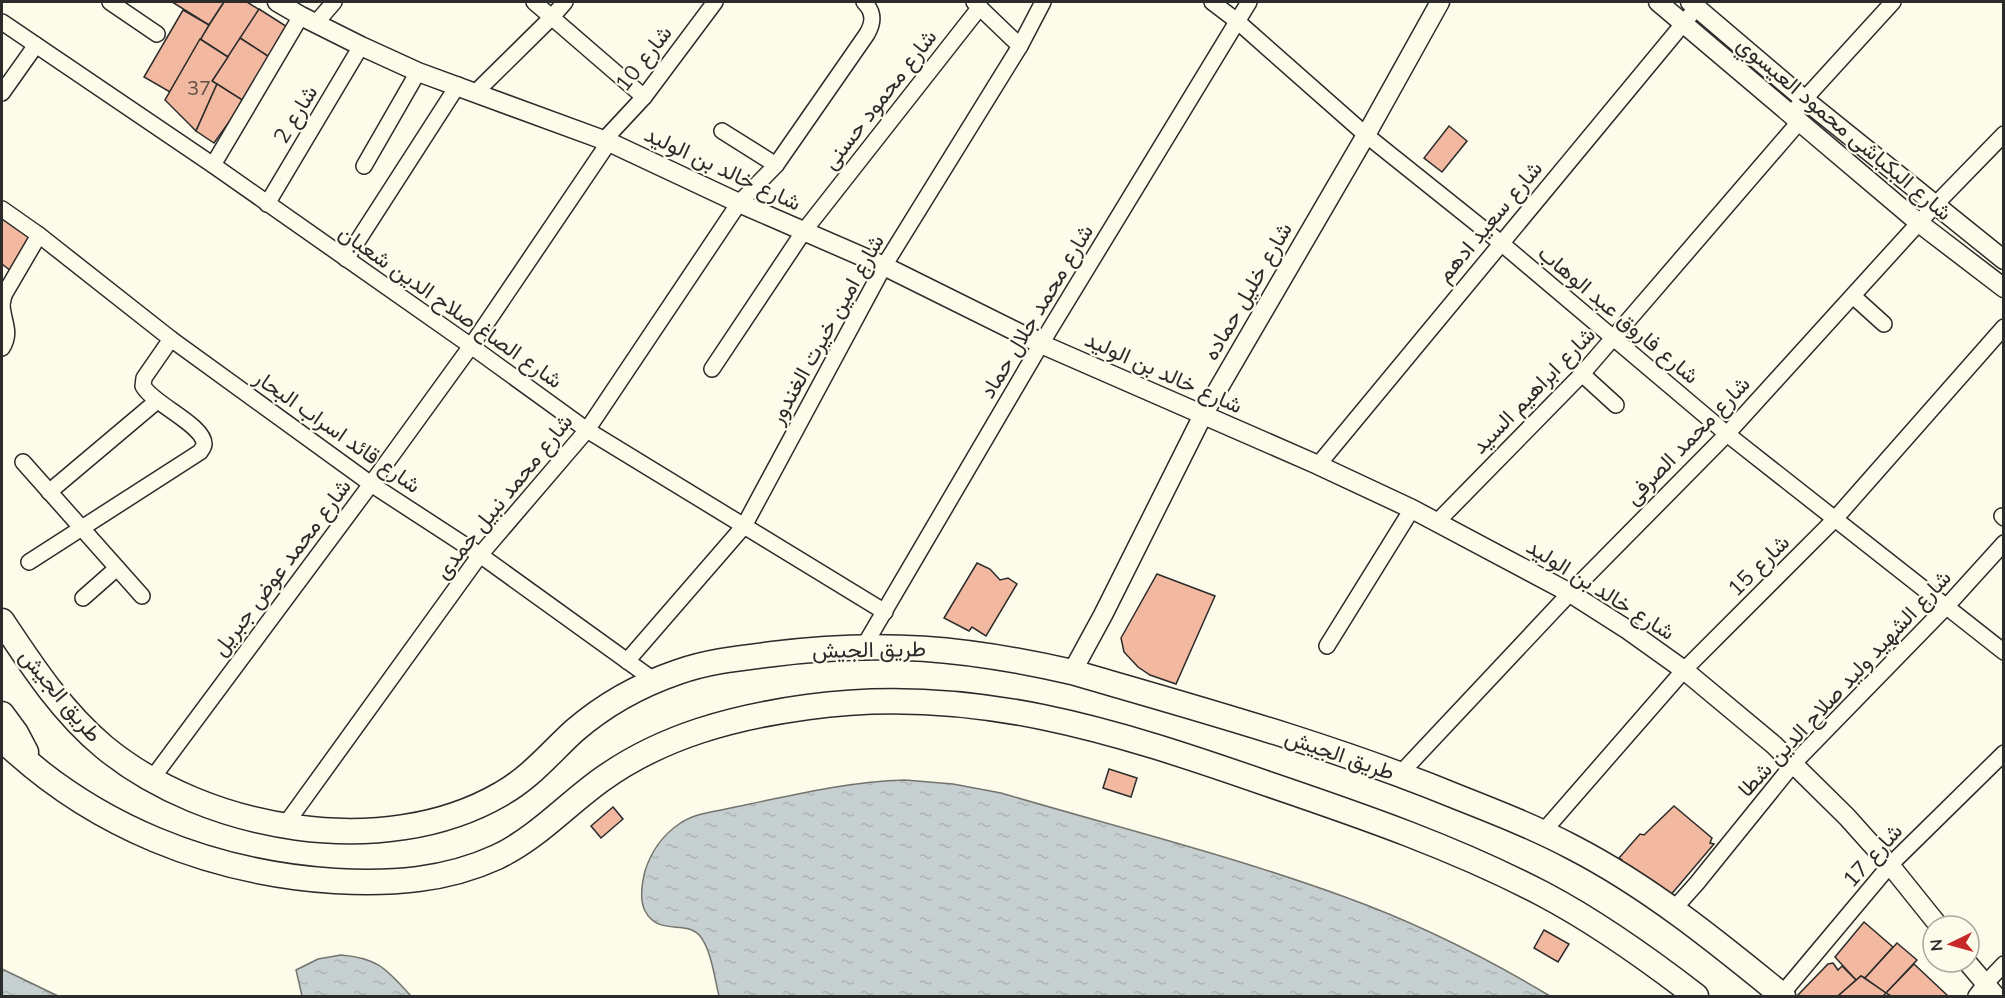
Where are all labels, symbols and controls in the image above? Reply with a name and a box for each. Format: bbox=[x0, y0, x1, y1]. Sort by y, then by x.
street label: شارع 10 bbox=[608, 19, 678, 97]
street label: شارع محمود حسنى bbox=[816, 23, 943, 175]
street label: شارع البكباشى محمود العيسوي bbox=[1728, 30, 1958, 230]
house number: 37 bbox=[187, 75, 211, 100]
street label: شارع 2 bbox=[267, 80, 324, 149]
street label: شارع خالد بن الوليد bbox=[640, 119, 806, 217]
street label: شارع سعيد ادهم bbox=[1430, 154, 1549, 288]
street label: شارع خليل حماده bbox=[1196, 217, 1299, 366]
street label: شارع الصاغ صلاح الدين شعبان bbox=[333, 218, 568, 395]
street label: شارع محمد جلال حماد bbox=[973, 219, 1100, 404]
street label: شارع امين خيرت الغندور bbox=[762, 229, 891, 430]
street label: شارع فاروق عبد الوهاب bbox=[1532, 238, 1705, 390]
street label: شارع ابراهيم السيد bbox=[1465, 320, 1602, 460]
street label: شارع خالد بن الوليد bbox=[1080, 325, 1247, 420]
street label: شارع قائد اسراب البحار bbox=[248, 362, 427, 500]
street label: شارع محمد الصرفى bbox=[1618, 370, 1756, 511]
street label: شارع محمد نبيل حمدى bbox=[428, 408, 579, 585]
street label: شارع محمد عوض جبريل bbox=[205, 473, 358, 662]
street label: شارع 15 bbox=[1721, 528, 1796, 603]
street label: شارع خالد بن الوليد bbox=[1521, 532, 1680, 647]
street label: شارع الشهيد وليد صلاح الدين شطا bbox=[1731, 564, 1957, 803]
street label: طريق الجيش bbox=[812, 634, 926, 664]
street label: طريق الجيش bbox=[14, 642, 108, 748]
street label: طريق الجيش bbox=[1282, 722, 1398, 786]
street label: شارع 17 bbox=[1836, 817, 1909, 893]
north arrow bbox=[1921, 914, 1981, 974]
text: N bbox=[1926, 938, 1947, 952]

